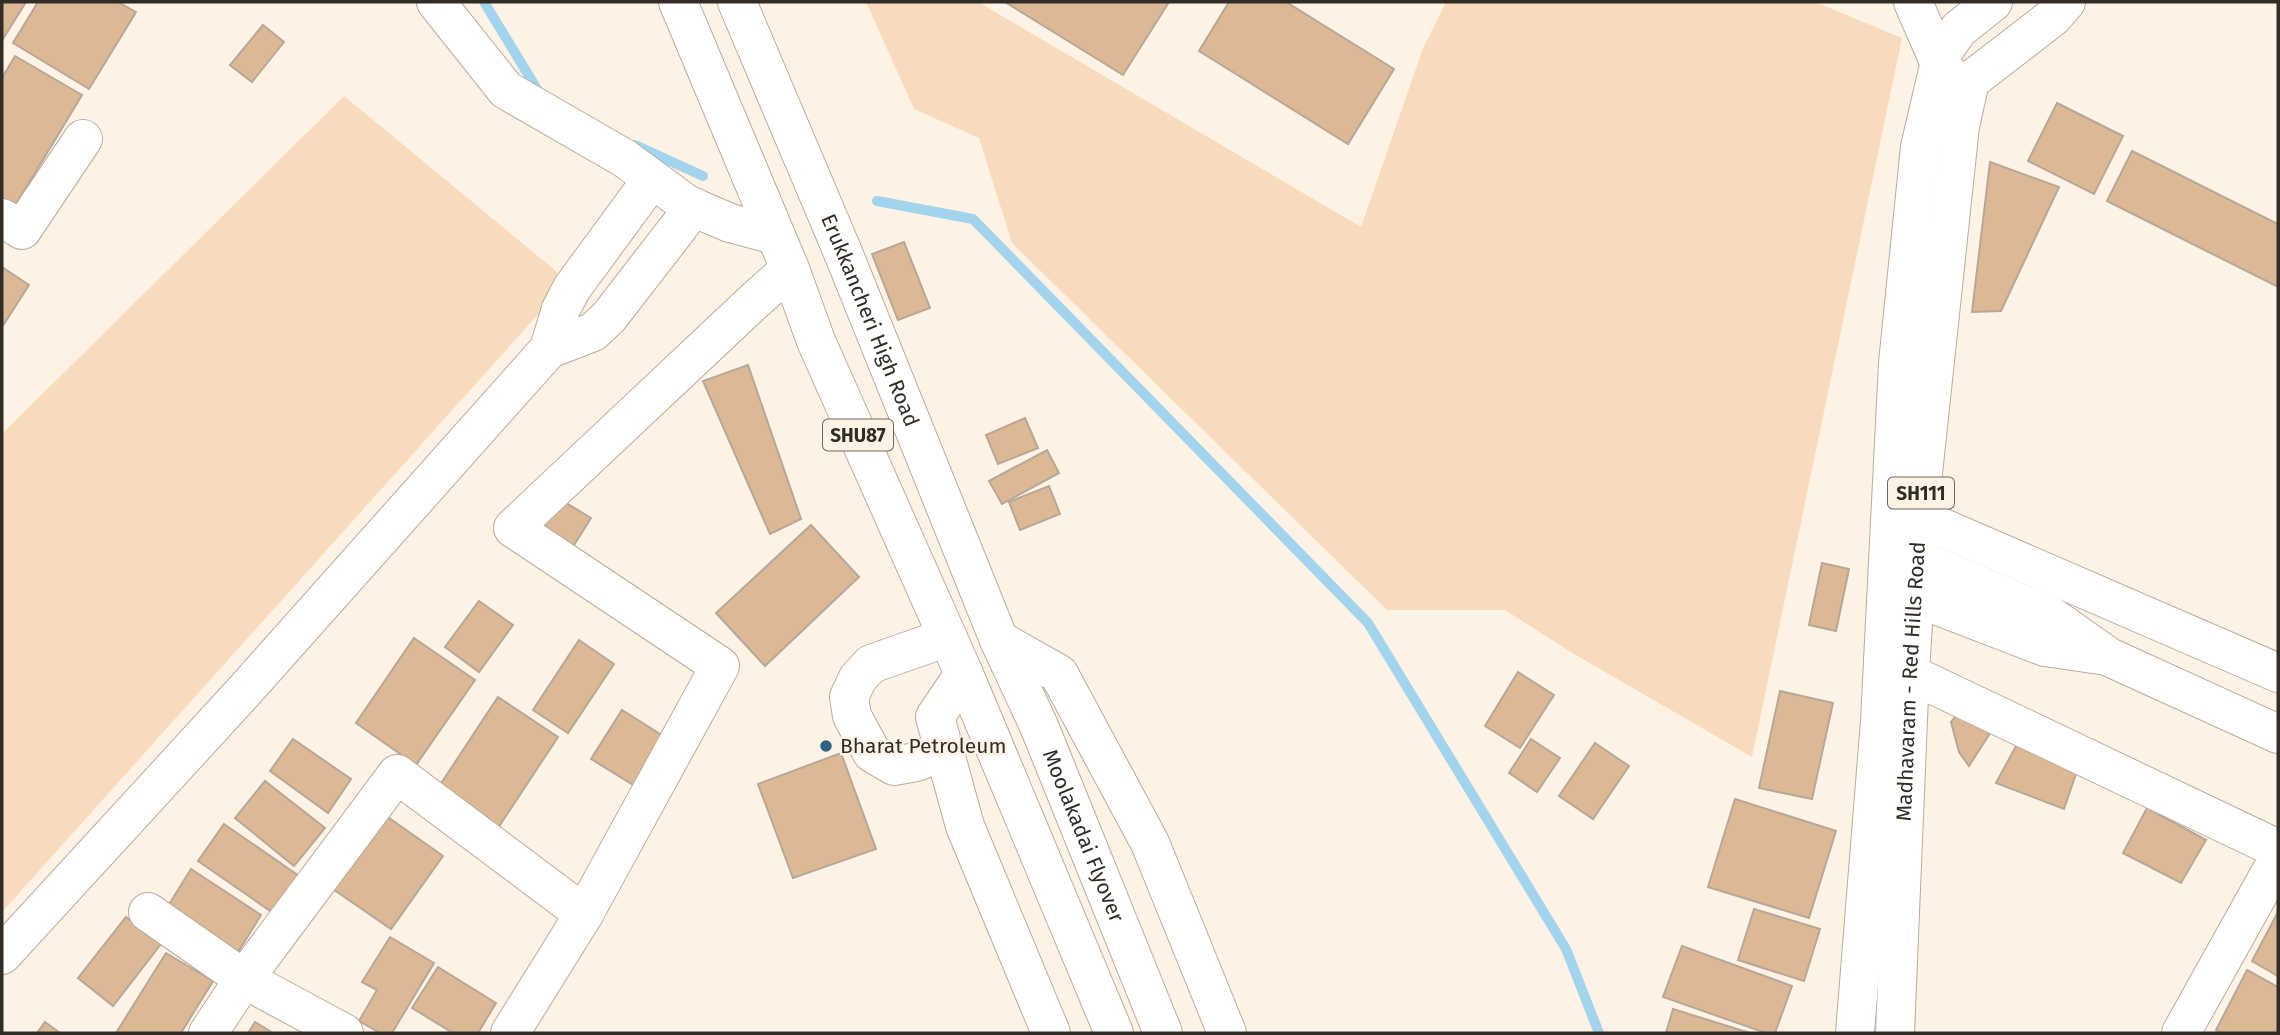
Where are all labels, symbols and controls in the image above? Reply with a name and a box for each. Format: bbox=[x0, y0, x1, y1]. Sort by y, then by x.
street label: Erukkancheri High Road bbox=[815, 210, 925, 430]
road number: SHU87 bbox=[823, 420, 893, 450]
road number: SH111 bbox=[1888, 478, 1954, 508]
street label: Madhavaram - Red Hills Road bbox=[1891, 541, 1931, 822]
place label: Bharat Petroleum bbox=[840, 733, 1007, 759]
marker: Bharat Petroleum bbox=[818, 738, 834, 754]
street label: Moolakadai Flyover bbox=[1037, 746, 1130, 926]

